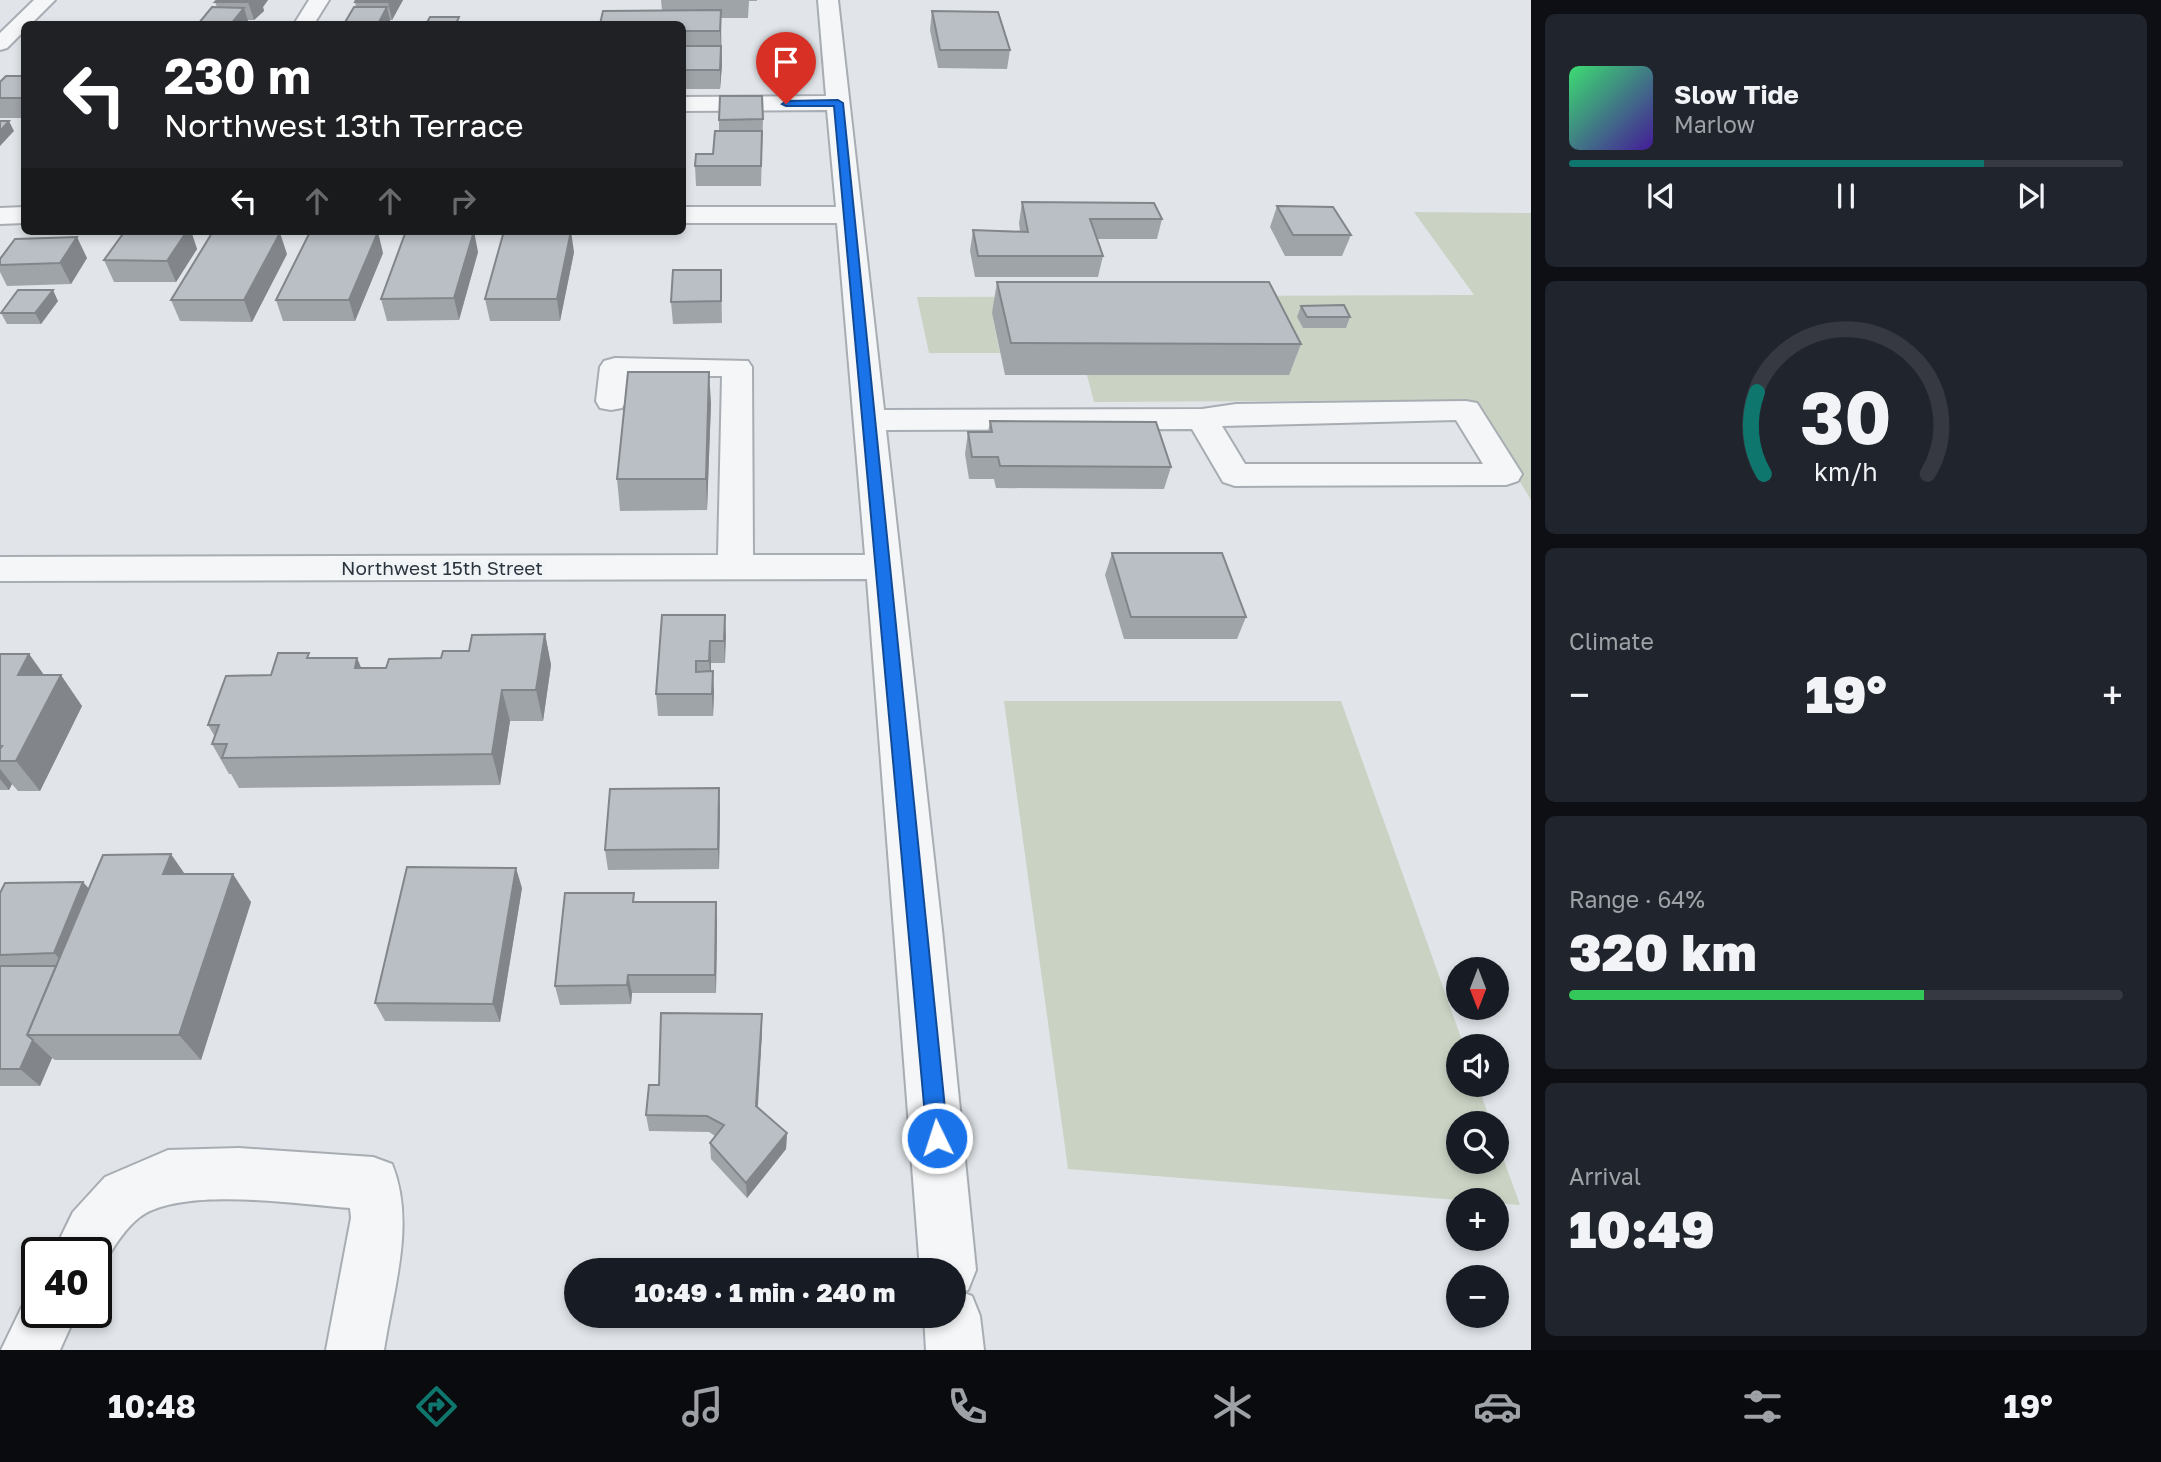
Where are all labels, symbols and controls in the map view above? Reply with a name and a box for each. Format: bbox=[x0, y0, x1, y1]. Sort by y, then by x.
pin bbox=[756, 32, 816, 104]
icon: arrive bbox=[767, 43, 805, 81]
text: 230 m bbox=[164, 46, 311, 105]
icon: left bbox=[49, 49, 140, 140]
text: Slow Tide bbox=[1674, 79, 1799, 110]
text: Northwest 13th Terrace bbox=[164, 106, 524, 144]
text: Marlow bbox=[1674, 110, 1755, 138]
icon: previous bbox=[1642, 177, 1680, 215]
icon: pause bbox=[1827, 177, 1865, 215]
icon: next bbox=[2012, 177, 2050, 215]
icon: left bbox=[225, 182, 263, 220]
icon: ahead bbox=[298, 182, 336, 220]
icon: ahead bbox=[371, 182, 409, 220]
icon: right bbox=[444, 182, 482, 220]
text: 30 bbox=[1800, 373, 1892, 460]
text: km/h bbox=[1814, 456, 1878, 487]
street label: Northwest 15th Street bbox=[341, 556, 543, 579]
text: Climate bbox=[1569, 627, 1654, 655]
text: 19° bbox=[1805, 662, 1887, 724]
text: − bbox=[1569, 672, 1590, 717]
text: + bbox=[2102, 672, 2123, 717]
text: Range · 64% bbox=[1569, 885, 1705, 913]
text: 320 km bbox=[1569, 920, 1757, 982]
north arrow bbox=[1446, 957, 1508, 1020]
map controls bbox=[1446, 957, 1509, 1328]
button: sound bbox=[1446, 1034, 1509, 1097]
position arrow bbox=[900, 1101, 974, 1175]
button: search bbox=[1446, 1111, 1509, 1174]
text: Arrival bbox=[1569, 1162, 1641, 1190]
button: + bbox=[1446, 1188, 1509, 1251]
text: 10:49 bbox=[1569, 1197, 1715, 1259]
speed limit sign: 40 bbox=[21, 1237, 112, 1328]
button: − bbox=[1446, 1265, 1509, 1328]
text: 10:49 · 1 min · 240 m bbox=[635, 1277, 896, 1308]
icon: directions bbox=[412, 1382, 461, 1431]
icon: music bbox=[678, 1382, 727, 1431]
icon: phone bbox=[943, 1382, 992, 1431]
icon: climate bbox=[1208, 1382, 1257, 1431]
icon: car bbox=[1473, 1382, 1522, 1431]
icon: filters bbox=[1738, 1382, 1787, 1431]
text: 10:48 bbox=[108, 1387, 196, 1425]
text: 19° bbox=[2004, 1387, 2053, 1425]

